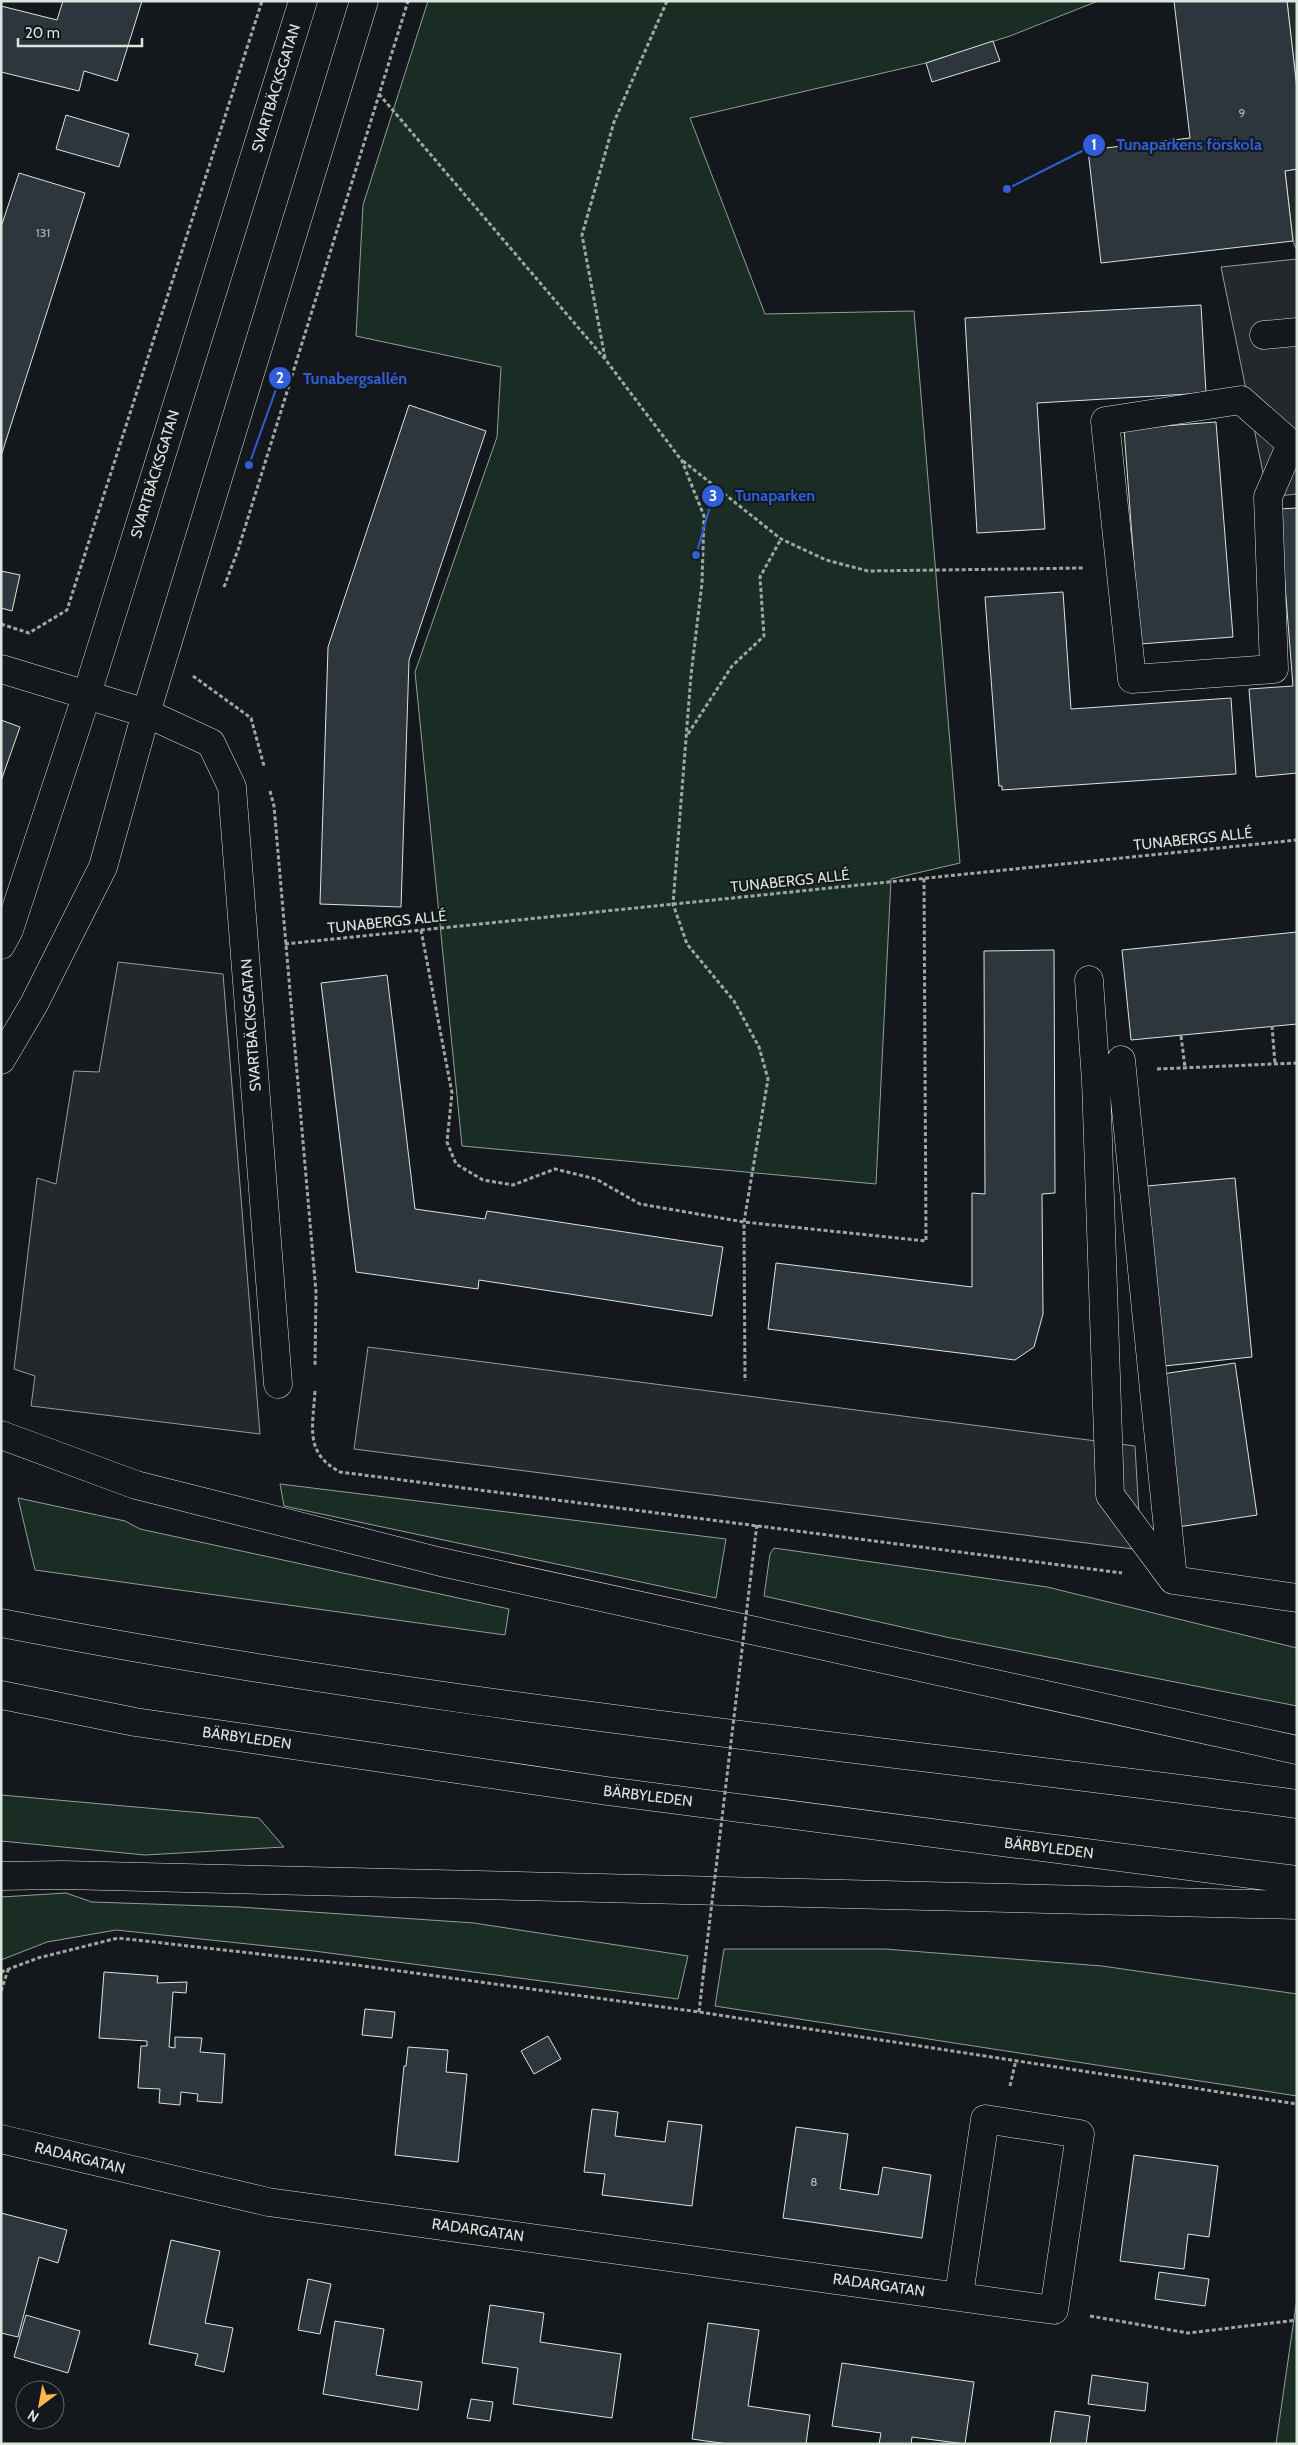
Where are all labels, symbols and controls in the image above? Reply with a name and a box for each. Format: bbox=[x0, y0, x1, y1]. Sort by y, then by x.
scale bar bbox=[18, 15, 141, 47]
street label: SVARTBÄCKSGATAN bbox=[248, 22, 304, 154]
text: 20 m bbox=[25, 24, 60, 42]
house number: 9 bbox=[1239, 105, 1246, 120]
callout: Tunaparkens förskola bbox=[1081, 129, 1272, 160]
text: Tunaparkens förskola bbox=[1116, 135, 1262, 154]
text: 1 bbox=[1091, 136, 1097, 154]
house number: 131 bbox=[36, 225, 50, 240]
callout: Tunabergsallén bbox=[268, 363, 417, 394]
text: 2 bbox=[276, 369, 284, 387]
text: Tunabergsallén bbox=[303, 369, 407, 388]
street label: SVARTBÄCKSGATAN bbox=[127, 408, 183, 540]
callout: Tunaparken bbox=[700, 480, 825, 511]
text: Tunaparken bbox=[735, 486, 815, 505]
text: 3 bbox=[709, 487, 717, 505]
street label: TUNABERGS ALLÉ bbox=[1132, 823, 1253, 854]
street label: TUNABERGS ALLÉ bbox=[729, 865, 850, 896]
street label: TUNABERGS ALLÉ bbox=[326, 906, 447, 937]
street label: SVARTBÄCKSGATAN bbox=[237, 958, 265, 1092]
street label: BÄRBYLEDEN bbox=[201, 1723, 293, 1753]
street label: BÄRBYLEDEN bbox=[602, 1782, 694, 1810]
street label: BÄRBYLEDEN bbox=[1003, 1834, 1095, 1862]
street label: RADARGATAN bbox=[33, 2138, 127, 2178]
house number: 8 bbox=[810, 2174, 818, 2189]
street label: RADARGATAN bbox=[431, 2215, 525, 2245]
street label: RADARGATAN bbox=[832, 2270, 926, 2300]
north arrow bbox=[15, 2380, 65, 2430]
text: N bbox=[24, 2406, 42, 2426]

